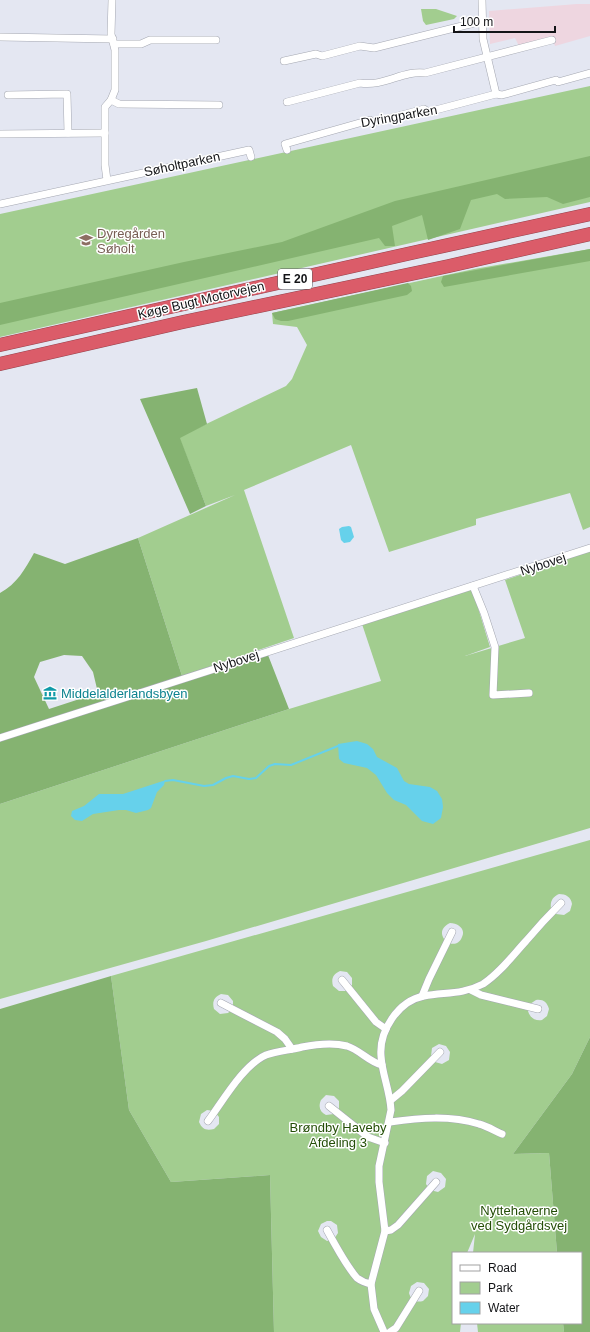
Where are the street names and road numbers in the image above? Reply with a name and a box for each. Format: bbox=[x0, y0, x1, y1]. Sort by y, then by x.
street label: Dyringparken bbox=[360, 102, 438, 130]
street label: Søholtparken bbox=[143, 149, 221, 179]
road number: E 20 bbox=[278, 269, 312, 289]
street label: Køge Bugt Motorvejen bbox=[136, 278, 266, 322]
street label: Nybovej bbox=[518, 550, 568, 578]
street label: Nybovej bbox=[211, 647, 261, 675]

